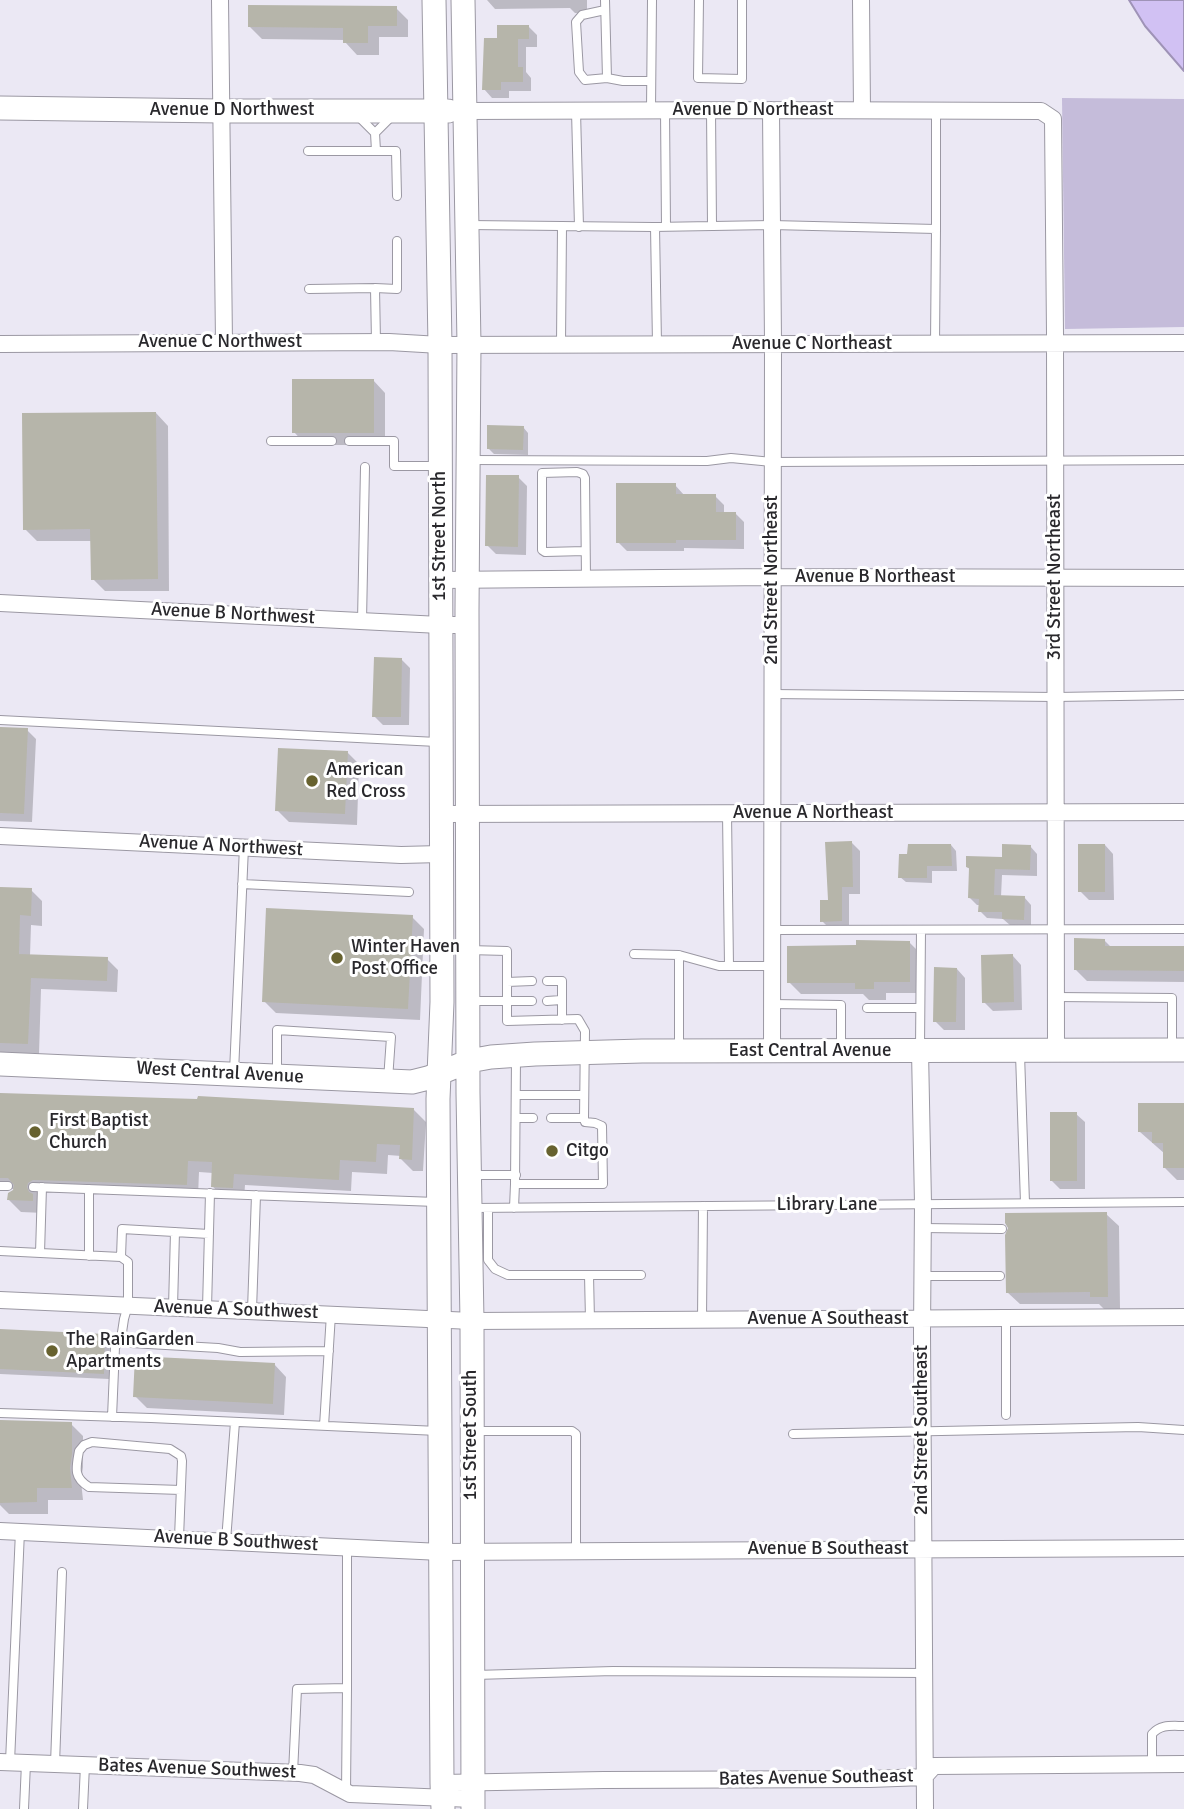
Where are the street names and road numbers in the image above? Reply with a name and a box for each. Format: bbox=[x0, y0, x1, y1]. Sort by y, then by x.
street label: Avenue D Northwest bbox=[150, 99, 314, 121]
street label: Avenue D Northeast bbox=[672, 99, 834, 121]
street label: Avenue C Northwest bbox=[138, 331, 302, 353]
street label: Avenue C Northeast bbox=[732, 333, 892, 355]
street label: 1st Street North bbox=[429, 471, 451, 601]
street label: 3rd Street Northeast bbox=[1044, 494, 1066, 660]
street label: 2nd Street Northeast bbox=[761, 495, 783, 665]
street label: Avenue B Northeast bbox=[795, 566, 955, 588]
street label: Avenue B Northwest bbox=[150, 598, 316, 630]
street label: Avenue A Northeast bbox=[733, 802, 893, 824]
street label: Avenue A Northwest bbox=[138, 830, 304, 862]
street label: East Central Avenue bbox=[729, 1040, 891, 1062]
street label: West Central Avenue bbox=[136, 1057, 304, 1089]
street label: Library Lane bbox=[776, 1194, 878, 1216]
street label: Avenue A Southwest bbox=[153, 1296, 319, 1324]
street label: Avenue A Southeast bbox=[747, 1308, 909, 1330]
street label: 2nd Street Southeast bbox=[911, 1345, 933, 1515]
street label: 1st Street South bbox=[460, 1370, 482, 1500]
street label: Avenue B Southwest bbox=[153, 1525, 319, 1557]
street label: Avenue B Southeast bbox=[747, 1538, 909, 1560]
street label: Bates Avenue Southwest bbox=[97, 1754, 297, 1784]
street label: Bates Avenue Southeast bbox=[718, 1765, 914, 1791]

